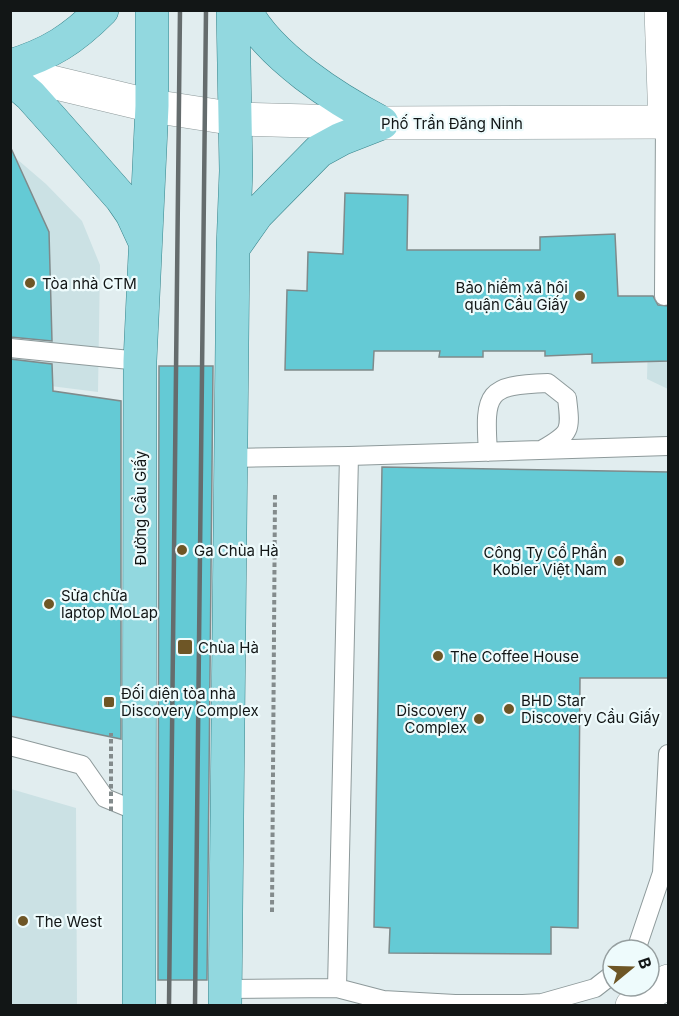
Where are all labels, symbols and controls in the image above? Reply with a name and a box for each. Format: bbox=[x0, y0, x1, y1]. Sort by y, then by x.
street label: Phố Trần Đăng Ninh bbox=[381, 114, 523, 133]
place label: Tòa nhà CTM bbox=[42, 274, 137, 293]
marker: Tòa nhà CTM bbox=[23, 276, 37, 290]
place label: Bảo hiểm xã hội quận Cầu Giấy bbox=[456, 278, 569, 314]
marker: Bảo hiểm xã hội quận Cầu Giấy bbox=[573, 289, 587, 303]
street label: Đường Cầu Giấy bbox=[131, 450, 150, 565]
place label: Ga Chùa Hà bbox=[194, 541, 279, 560]
marker: Ga Chùa Hà bbox=[175, 543, 189, 557]
place label: Công Ty Cổ Phần Kobler Việt Nam bbox=[483, 543, 607, 579]
marker: Công Ty Cổ Phần Kobler Việt Nam bbox=[612, 554, 626, 568]
place label: Sửa chữa laptop MoLap bbox=[61, 586, 158, 622]
marker: Sửa chữa laptop MoLap bbox=[42, 597, 56, 611]
marker: Chùa Hà bbox=[176, 638, 194, 656]
place label: Chùa Hà bbox=[198, 638, 259, 657]
place label: The Coffee House bbox=[450, 647, 579, 666]
marker: The Coffee House bbox=[431, 649, 445, 663]
place label: Đối diện tòa nhà Discovery Complex bbox=[121, 684, 259, 720]
place label: BHD Star Discovery Cầu Giấy bbox=[521, 691, 661, 727]
marker: Đối diện tòa nhà Discovery Complex bbox=[102, 695, 116, 709]
place label: Discovery Complex bbox=[396, 701, 468, 737]
marker: BHD Star Discovery Cầu Giấy bbox=[502, 702, 516, 716]
marker: Discovery Complex bbox=[472, 712, 486, 726]
place label: The West bbox=[35, 912, 102, 931]
marker: The West bbox=[16, 914, 30, 928]
north arrow bbox=[601, 938, 661, 998]
text: B bbox=[634, 955, 656, 971]

